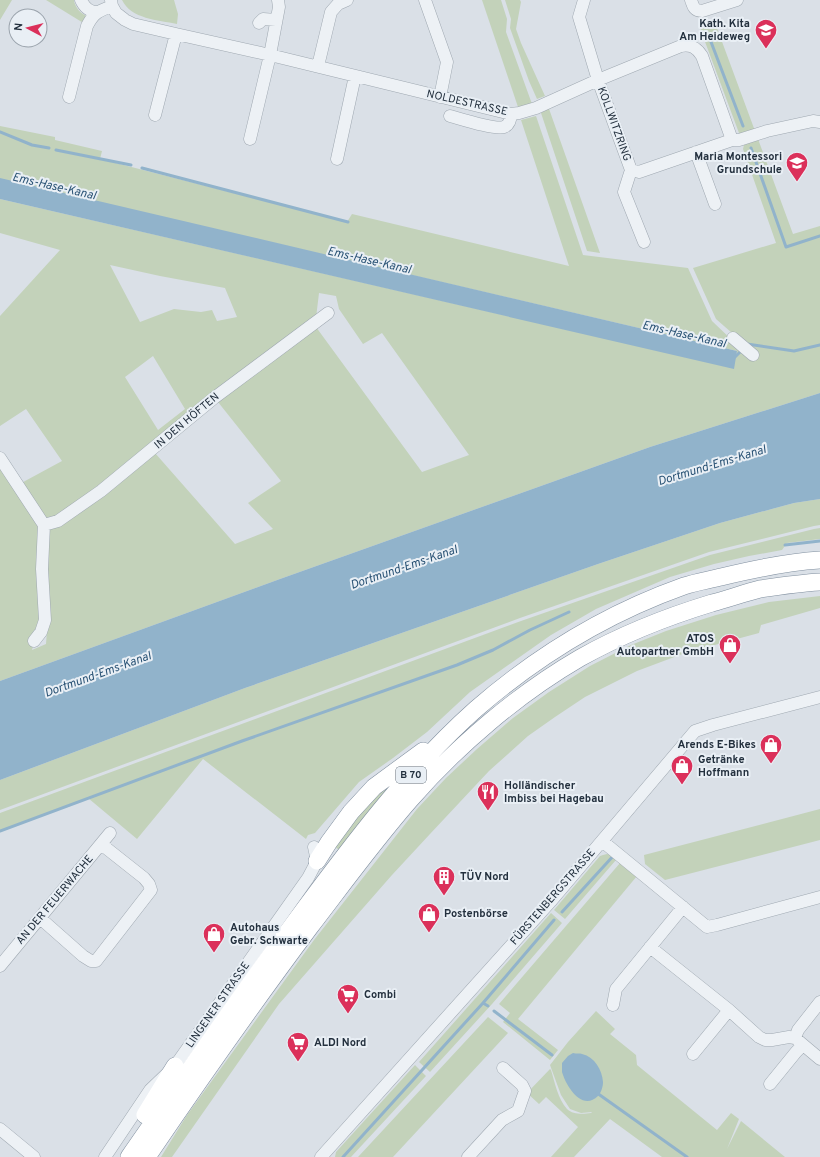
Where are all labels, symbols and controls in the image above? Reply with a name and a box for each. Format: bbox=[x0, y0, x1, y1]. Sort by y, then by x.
north arrow bbox=[8, 8, 48, 48]
place label: Kath. Kita Am Heideweg bbox=[679, 17, 750, 44]
school or university icon: Kath. Kita Am Heideweg bbox=[753, 17, 779, 50]
text: N bbox=[12, 22, 26, 32]
street label: KOLLWITZRING bbox=[594, 85, 634, 163]
street label: NOLDESTRASSE bbox=[425, 87, 509, 119]
place label: Maria Montessori Grundschule bbox=[694, 150, 782, 177]
school or university icon: Maria Montessori Grundschule bbox=[784, 150, 810, 183]
water label: Ems-Hase-Kanal bbox=[11, 170, 98, 205]
water label: Ems-Hase-Kanal bbox=[326, 244, 413, 279]
water label: Ems-Hase-Kanal bbox=[641, 318, 728, 353]
street label: IN DEN HÖFTEN bbox=[151, 389, 222, 452]
water label: Dortmund-Ems-Kanal bbox=[656, 442, 769, 490]
water label: Dortmund-Ems-Kanal bbox=[348, 542, 461, 594]
place label: ATOS Autopartner GmbH bbox=[617, 632, 714, 659]
shop icon: ATOS Autopartner GmbH bbox=[717, 632, 743, 665]
water label: Dortmund-Ems-Kanal bbox=[43, 648, 154, 702]
shop icon: Arends E-Bikes bbox=[758, 732, 784, 765]
place label: Arends E-Bikes bbox=[677, 738, 756, 752]
shop icon: Getränke Hoffmann bbox=[669, 753, 695, 786]
place label: Getränke Hoffmann bbox=[698, 753, 749, 780]
road number: B 70 bbox=[396, 767, 426, 783]
restaurant icon: Holländischer Imbiss bei Hagebau bbox=[475, 779, 501, 812]
place label: Holländischer Imbiss bei Hagebau bbox=[504, 779, 604, 806]
street label: FÜRSTENBERGSTRASSE bbox=[507, 845, 599, 948]
street label: AN DER FEUERWACHE bbox=[13, 852, 97, 948]
building icon: TÜV Nord bbox=[431, 864, 457, 897]
place label: TÜV Nord bbox=[460, 869, 509, 884]
shop icon: Postenbörse bbox=[416, 901, 442, 934]
place label: Postenbörse bbox=[444, 907, 508, 921]
shop icon: Autohaus Gebr. Schwarte bbox=[201, 921, 227, 954]
place label: Autohaus Gebr. Schwarte bbox=[230, 921, 308, 948]
street label: LINGENER STRASSE bbox=[183, 959, 253, 1051]
supermarket icon: Combi bbox=[335, 982, 361, 1015]
place label: Combi bbox=[364, 988, 396, 1002]
supermarket icon: ALDI Nord bbox=[285, 1030, 311, 1063]
place label: ALDI Nord bbox=[314, 1036, 366, 1050]

